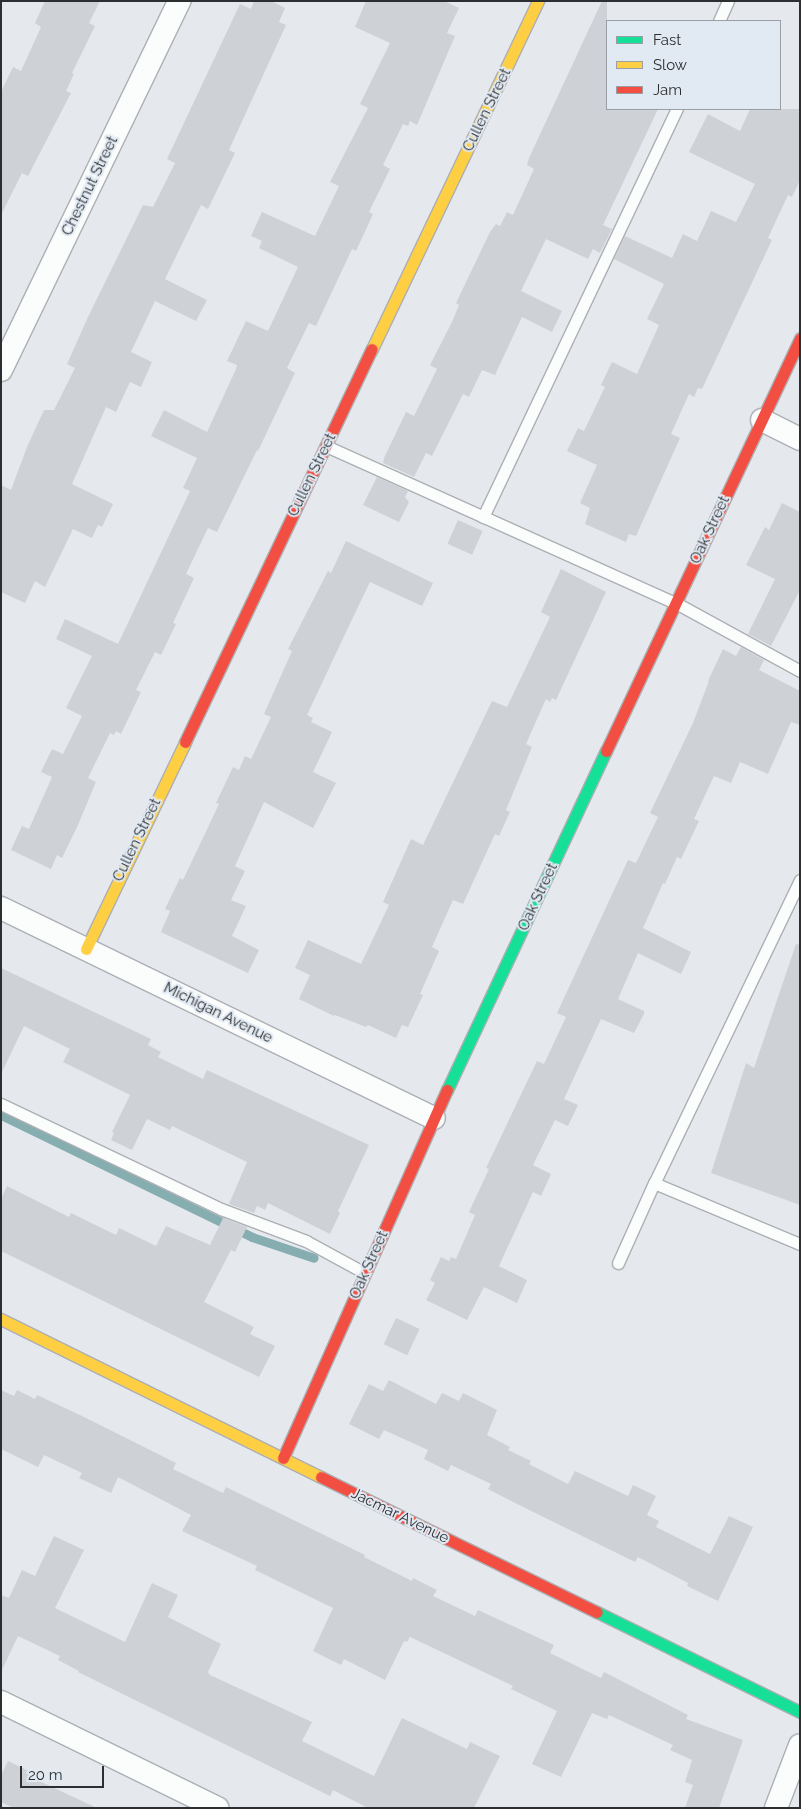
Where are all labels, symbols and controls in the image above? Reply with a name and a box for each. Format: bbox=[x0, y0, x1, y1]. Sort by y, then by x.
legend bbox=[606, 20, 781, 110]
text: Fast bbox=[653, 31, 681, 49]
text: Slow bbox=[653, 56, 687, 74]
street label: Cullen Street bbox=[459, 65, 515, 155]
text: Jam bbox=[653, 81, 682, 99]
street label: Chestnut Street bbox=[58, 133, 122, 239]
street label: Cullen Street bbox=[284, 430, 340, 520]
street label: Oak Street bbox=[686, 493, 734, 567]
street label: Cullen Street bbox=[109, 795, 165, 885]
street label: Oak Street bbox=[514, 860, 562, 934]
street label: Michigan Avenue bbox=[160, 979, 276, 1047]
street label: Oak Street bbox=[346, 1228, 392, 1302]
street label: Jacmar Avenue bbox=[348, 1484, 452, 1548]
scale bar bbox=[22, 1756, 106, 1788]
text: 20 m bbox=[28, 1766, 63, 1784]

